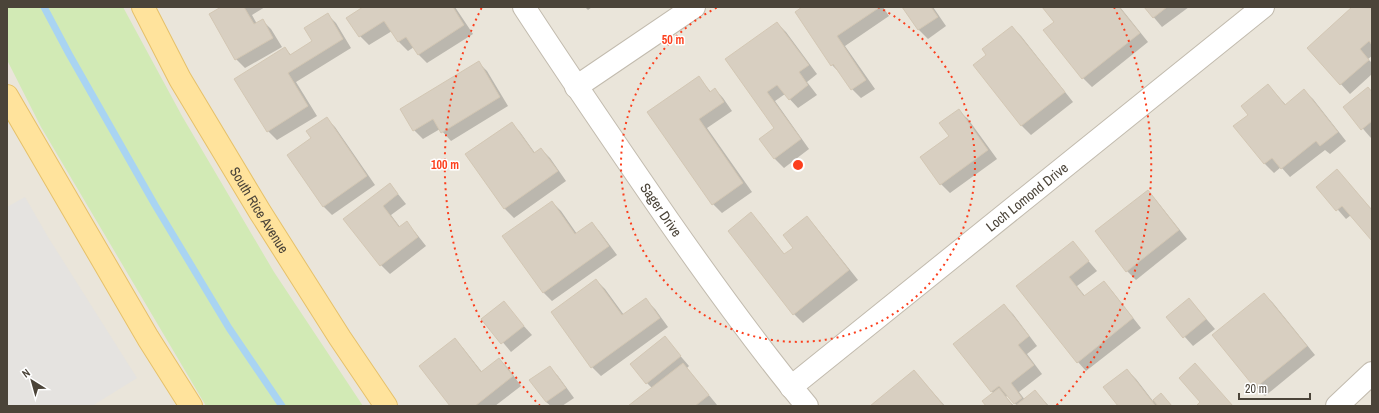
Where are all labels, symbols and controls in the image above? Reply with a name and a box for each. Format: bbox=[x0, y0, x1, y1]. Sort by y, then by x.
text: 50 m bbox=[662, 32, 684, 48]
text: 100 m bbox=[431, 157, 459, 173]
centre of rings bbox=[791, 158, 805, 172]
street label: Loch Lomond Drive bbox=[982, 159, 1072, 235]
street label: South Rice Avenue bbox=[226, 163, 293, 256]
street label: Sager Drive bbox=[636, 180, 686, 240]
north arrow bbox=[12, 361, 52, 401]
text: N bbox=[19, 365, 33, 381]
scale bar bbox=[1239, 375, 1310, 401]
text: 20 m bbox=[1245, 381, 1267, 397]

